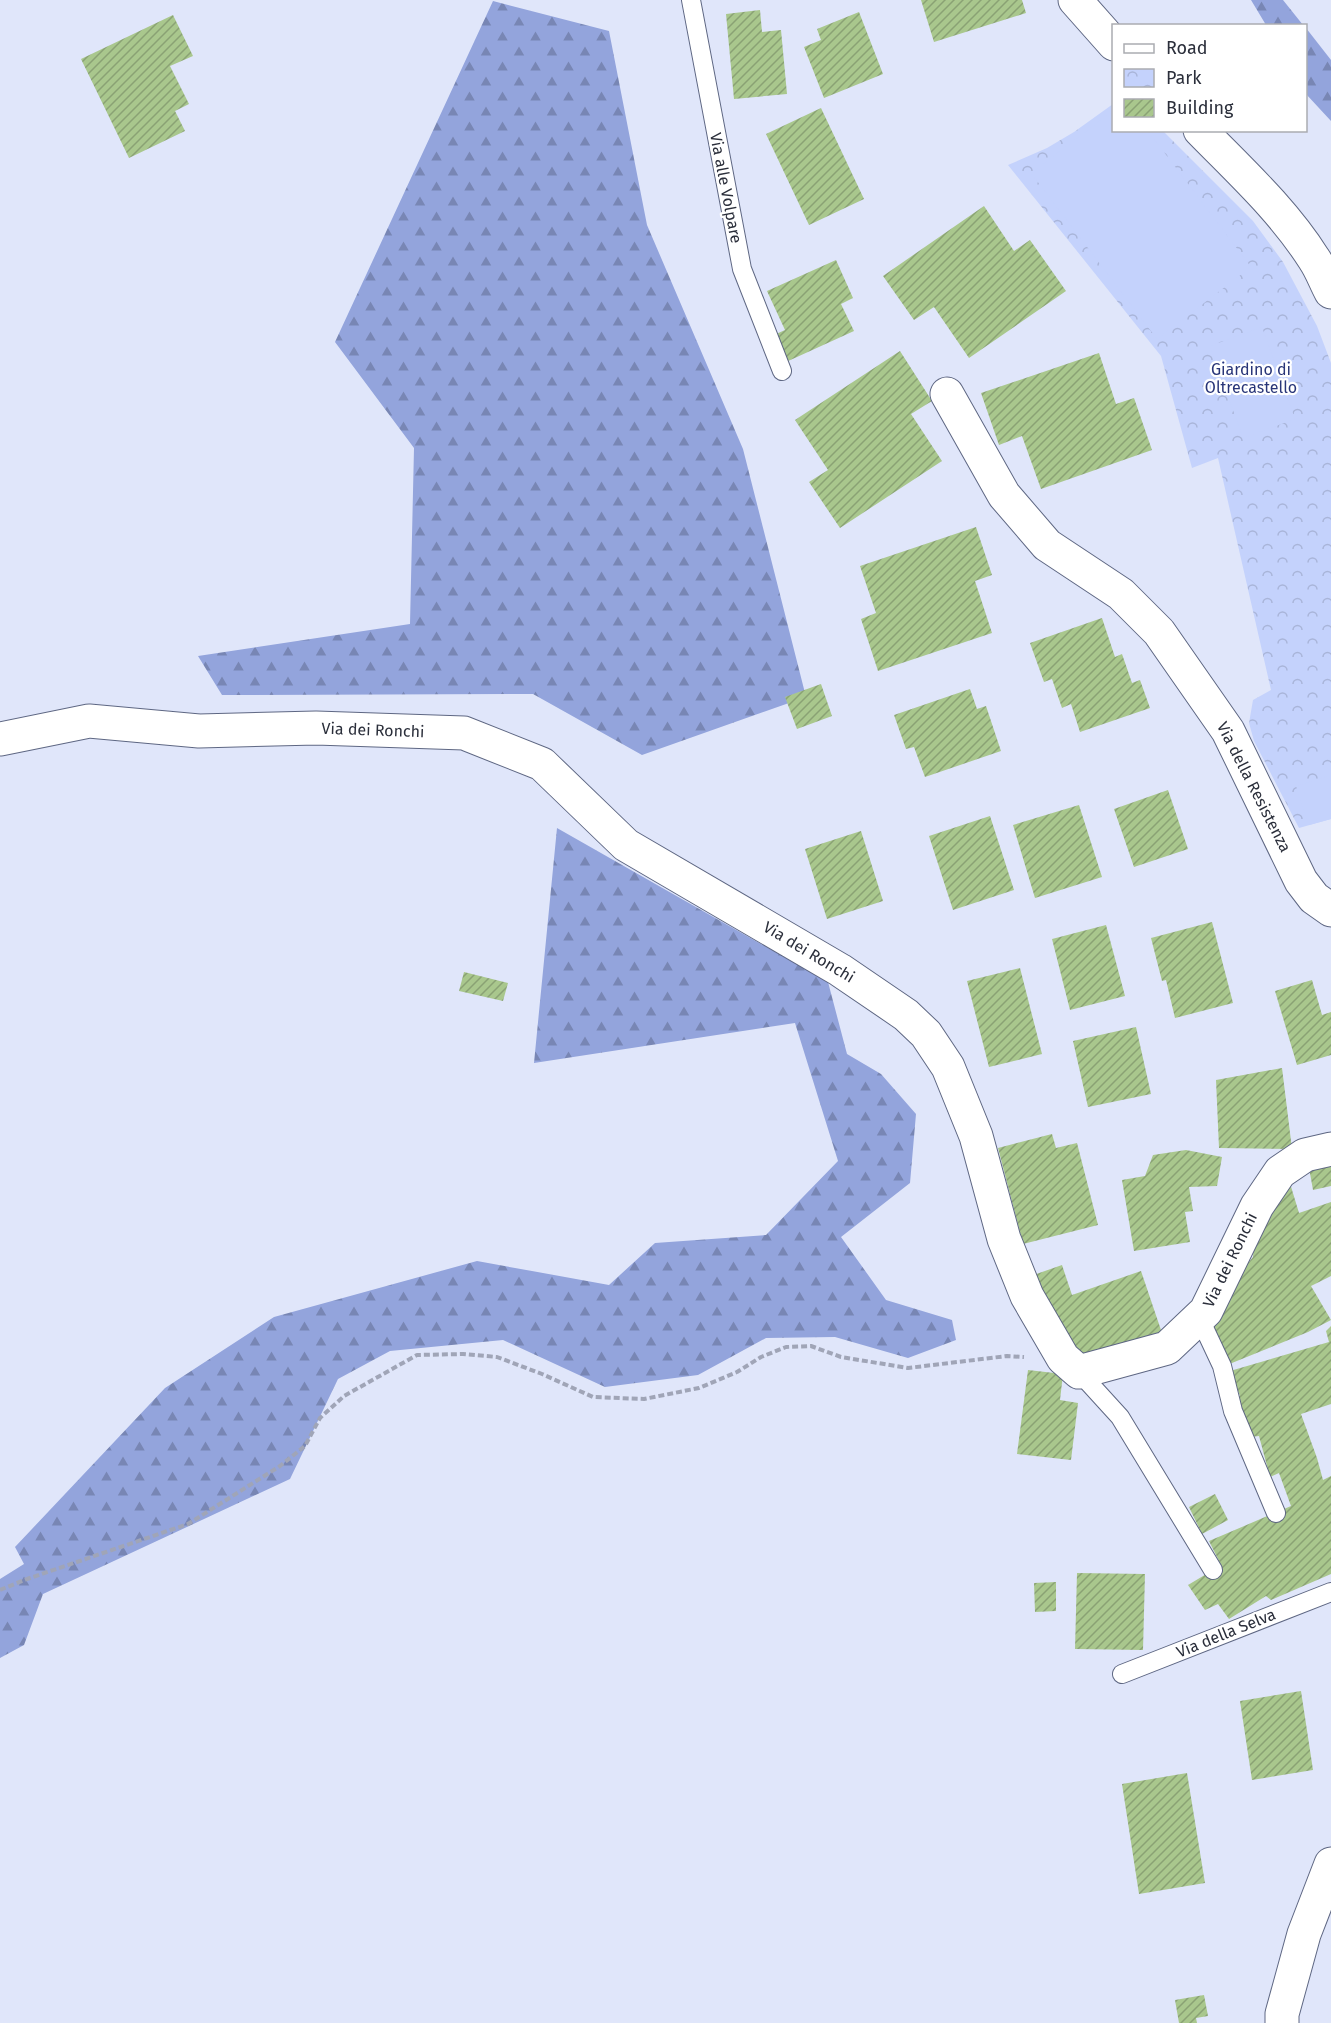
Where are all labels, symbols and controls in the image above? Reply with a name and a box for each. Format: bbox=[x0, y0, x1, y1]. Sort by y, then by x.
legend bbox=[1112, 24, 1307, 132]
text: Road bbox=[1166, 37, 1208, 59]
text: Park bbox=[1166, 67, 1202, 89]
text: Building bbox=[1166, 97, 1234, 119]
street label: Via alle Volpare bbox=[706, 131, 746, 245]
park label: Giardino di Oltrecastello bbox=[1205, 360, 1297, 397]
street label: Via dei Ronchi bbox=[321, 719, 425, 741]
street label: Via della Resistenza bbox=[1213, 719, 1295, 855]
street label: Via dei Ronchi bbox=[760, 917, 858, 987]
street label: Via dei Ronchi bbox=[1199, 1210, 1261, 1310]
street label: Via della Selva bbox=[1174, 1604, 1278, 1662]

